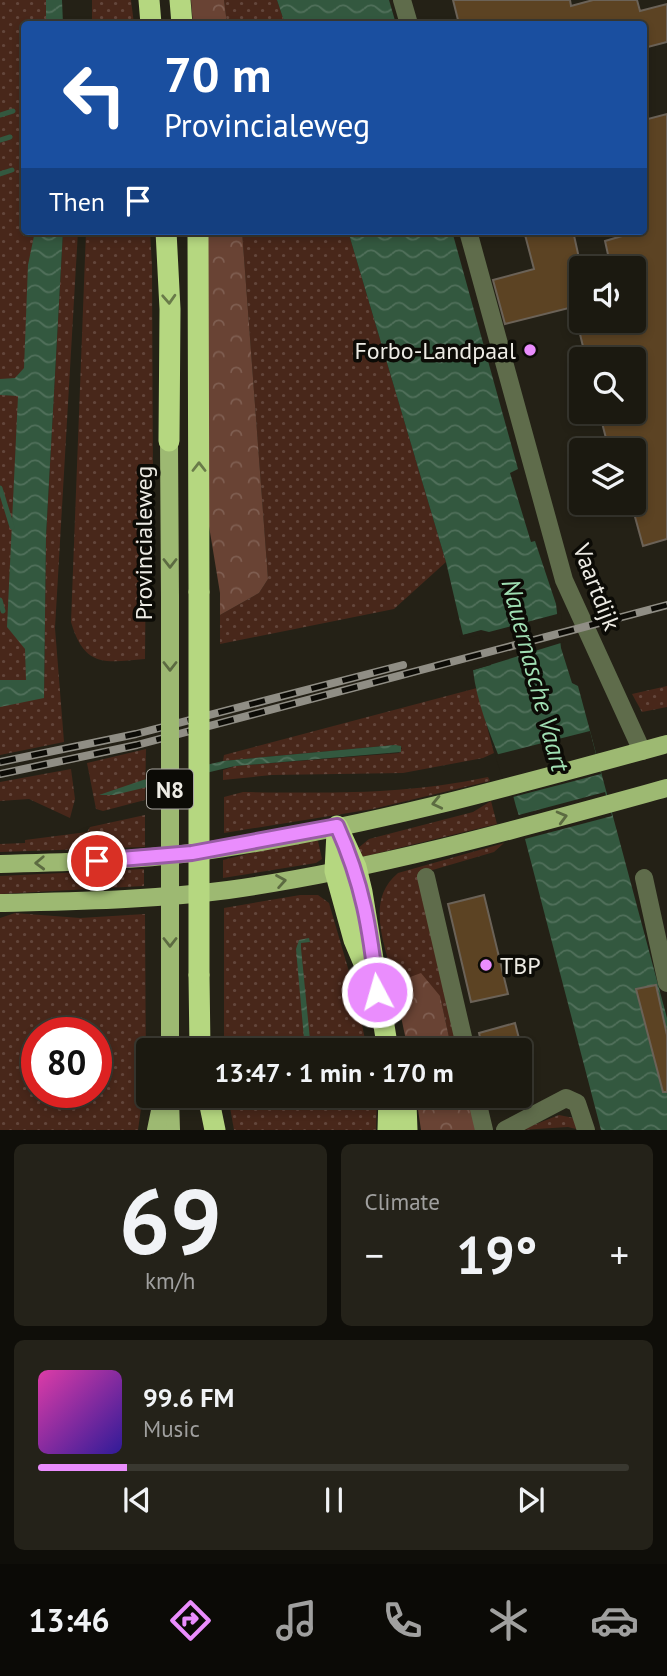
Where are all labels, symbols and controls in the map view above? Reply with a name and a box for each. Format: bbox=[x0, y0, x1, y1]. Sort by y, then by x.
text: 70 m bbox=[164, 42, 271, 106]
icon: left bbox=[49, 49, 140, 140]
text: Provincialeweg bbox=[164, 104, 370, 146]
icon: arrive bbox=[119, 182, 157, 220]
text: Then bbox=[49, 185, 105, 218]
map controls bbox=[569, 256, 646, 515]
button: sound bbox=[569, 256, 646, 333]
one-way arrow bbox=[162, 294, 177, 305]
place label: Forbo-Landpaal bbox=[354, 335, 516, 366]
marker: Forbo-Landpaal bbox=[522, 342, 538, 358]
button: search bbox=[569, 347, 646, 424]
button: layers bbox=[569, 438, 646, 515]
one-way arrow bbox=[191, 461, 207, 471]
street label: Provincialeweg bbox=[128, 466, 159, 620]
street label: Vaartdijk bbox=[566, 538, 628, 635]
one-way arrow bbox=[162, 559, 178, 569]
water label: Nauernasche Vaart bbox=[494, 575, 578, 777]
one-way arrow bbox=[162, 661, 178, 671]
road number: N8 bbox=[147, 769, 193, 808]
one-way arrow bbox=[431, 795, 443, 809]
one-way arrow bbox=[556, 811, 568, 825]
pin bbox=[67, 831, 127, 891]
icon: arrive bbox=[78, 842, 116, 880]
one-way arrow bbox=[34, 855, 45, 870]
one-way arrow bbox=[275, 874, 287, 889]
one-way arrow bbox=[162, 937, 178, 948]
place label: TBP bbox=[500, 950, 541, 981]
position arrow bbox=[340, 955, 414, 1029]
marker: TBP bbox=[478, 957, 494, 973]
speed limit sign: 80 bbox=[21, 1017, 112, 1108]
text: 13:47 · 1 min · 170 m bbox=[214, 1056, 454, 1089]
text: 69 bbox=[119, 1161, 222, 1279]
text: Climate bbox=[365, 1187, 440, 1216]
text: 19° bbox=[456, 1221, 538, 1288]
text: − bbox=[365, 1230, 384, 1279]
text: + bbox=[610, 1230, 629, 1279]
text: km/h bbox=[145, 1266, 195, 1295]
text: 99.6 FM bbox=[143, 1381, 234, 1414]
text: Music bbox=[143, 1414, 200, 1443]
icon: previous bbox=[118, 1481, 156, 1519]
icon: pause bbox=[315, 1481, 353, 1519]
icon: next bbox=[512, 1481, 550, 1519]
icon: directions bbox=[166, 1596, 215, 1645]
icon: music bbox=[272, 1596, 321, 1645]
icon: phone bbox=[378, 1596, 427, 1645]
icon: climate bbox=[484, 1596, 533, 1645]
icon: car bbox=[590, 1596, 639, 1645]
text: 13:46 bbox=[28, 1599, 110, 1641]

